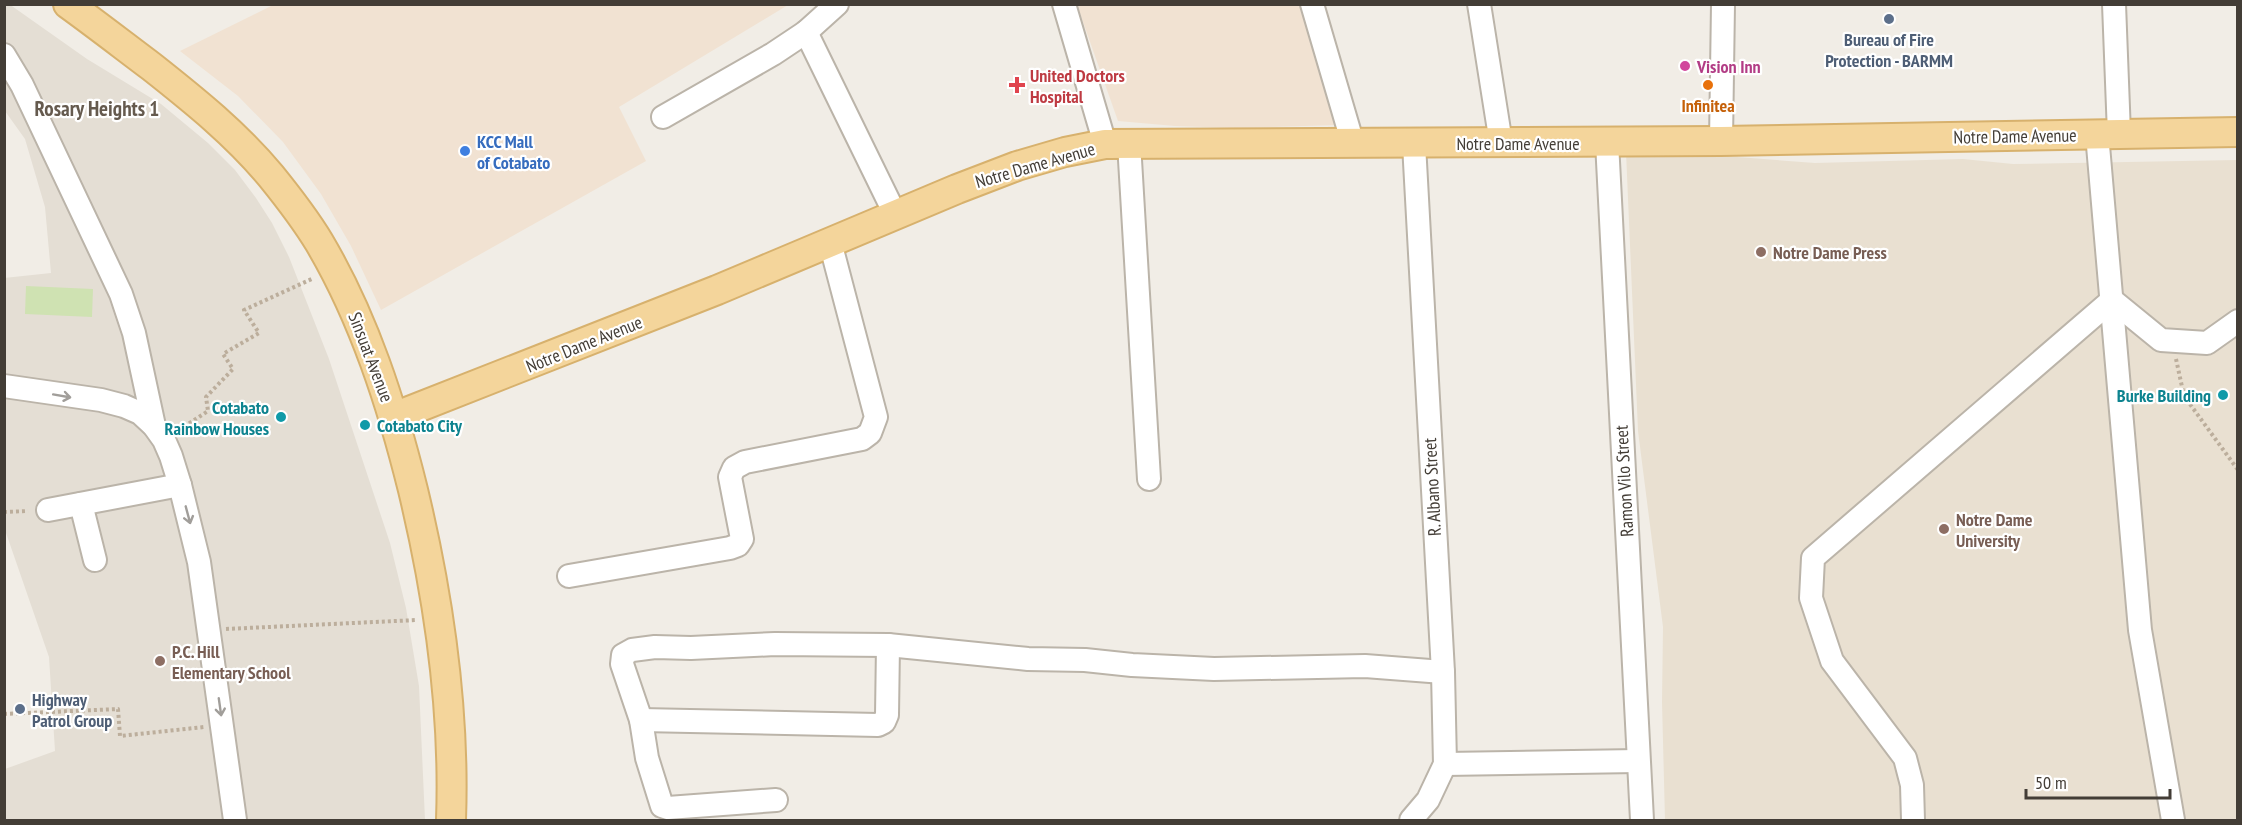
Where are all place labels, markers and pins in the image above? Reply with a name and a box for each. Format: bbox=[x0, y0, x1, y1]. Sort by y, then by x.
marker: Bureau of Fire Protection - BARMM bbox=[1882, 12, 1896, 26]
place label: Bureau of Fire Protection - BARMM bbox=[1825, 28, 1953, 72]
place label: Vision Inn bbox=[1696, 55, 1761, 78]
marker: Vision Inn bbox=[1678, 59, 1692, 73]
place label: United Doctors Hospital bbox=[1030, 64, 1125, 108]
marker: United Doctors Hospital bbox=[1008, 76, 1026, 94]
marker: Infinitea bbox=[1701, 78, 1715, 92]
place label: Infinitea bbox=[1681, 94, 1735, 117]
place label: KCC Mall of Cotabato bbox=[477, 130, 550, 174]
marker: KCC Mall of Cotabato bbox=[458, 144, 472, 158]
place label: Notre Dame Press bbox=[1773, 241, 1887, 264]
marker: Notre Dame Press bbox=[1754, 245, 1768, 259]
place label: Burke Building bbox=[2117, 384, 2211, 407]
marker: Burke Building bbox=[2216, 388, 2230, 402]
place label: Cotabato Rainbow Houses bbox=[165, 396, 269, 440]
marker: Cotabato Rainbow Houses bbox=[274, 410, 288, 424]
place label: Cotabato City bbox=[377, 414, 463, 437]
marker: Cotabato City bbox=[358, 418, 372, 432]
place label: Notre Dame University bbox=[1956, 508, 2033, 552]
marker: Notre Dame University bbox=[1937, 522, 1951, 536]
place label: P.C. Hill Elementary School bbox=[172, 640, 291, 684]
marker: P.C. Hill Elementary School bbox=[153, 654, 167, 668]
place label: Highway Patrol Group bbox=[32, 688, 112, 732]
marker: Highway Patrol Group bbox=[13, 702, 27, 716]

